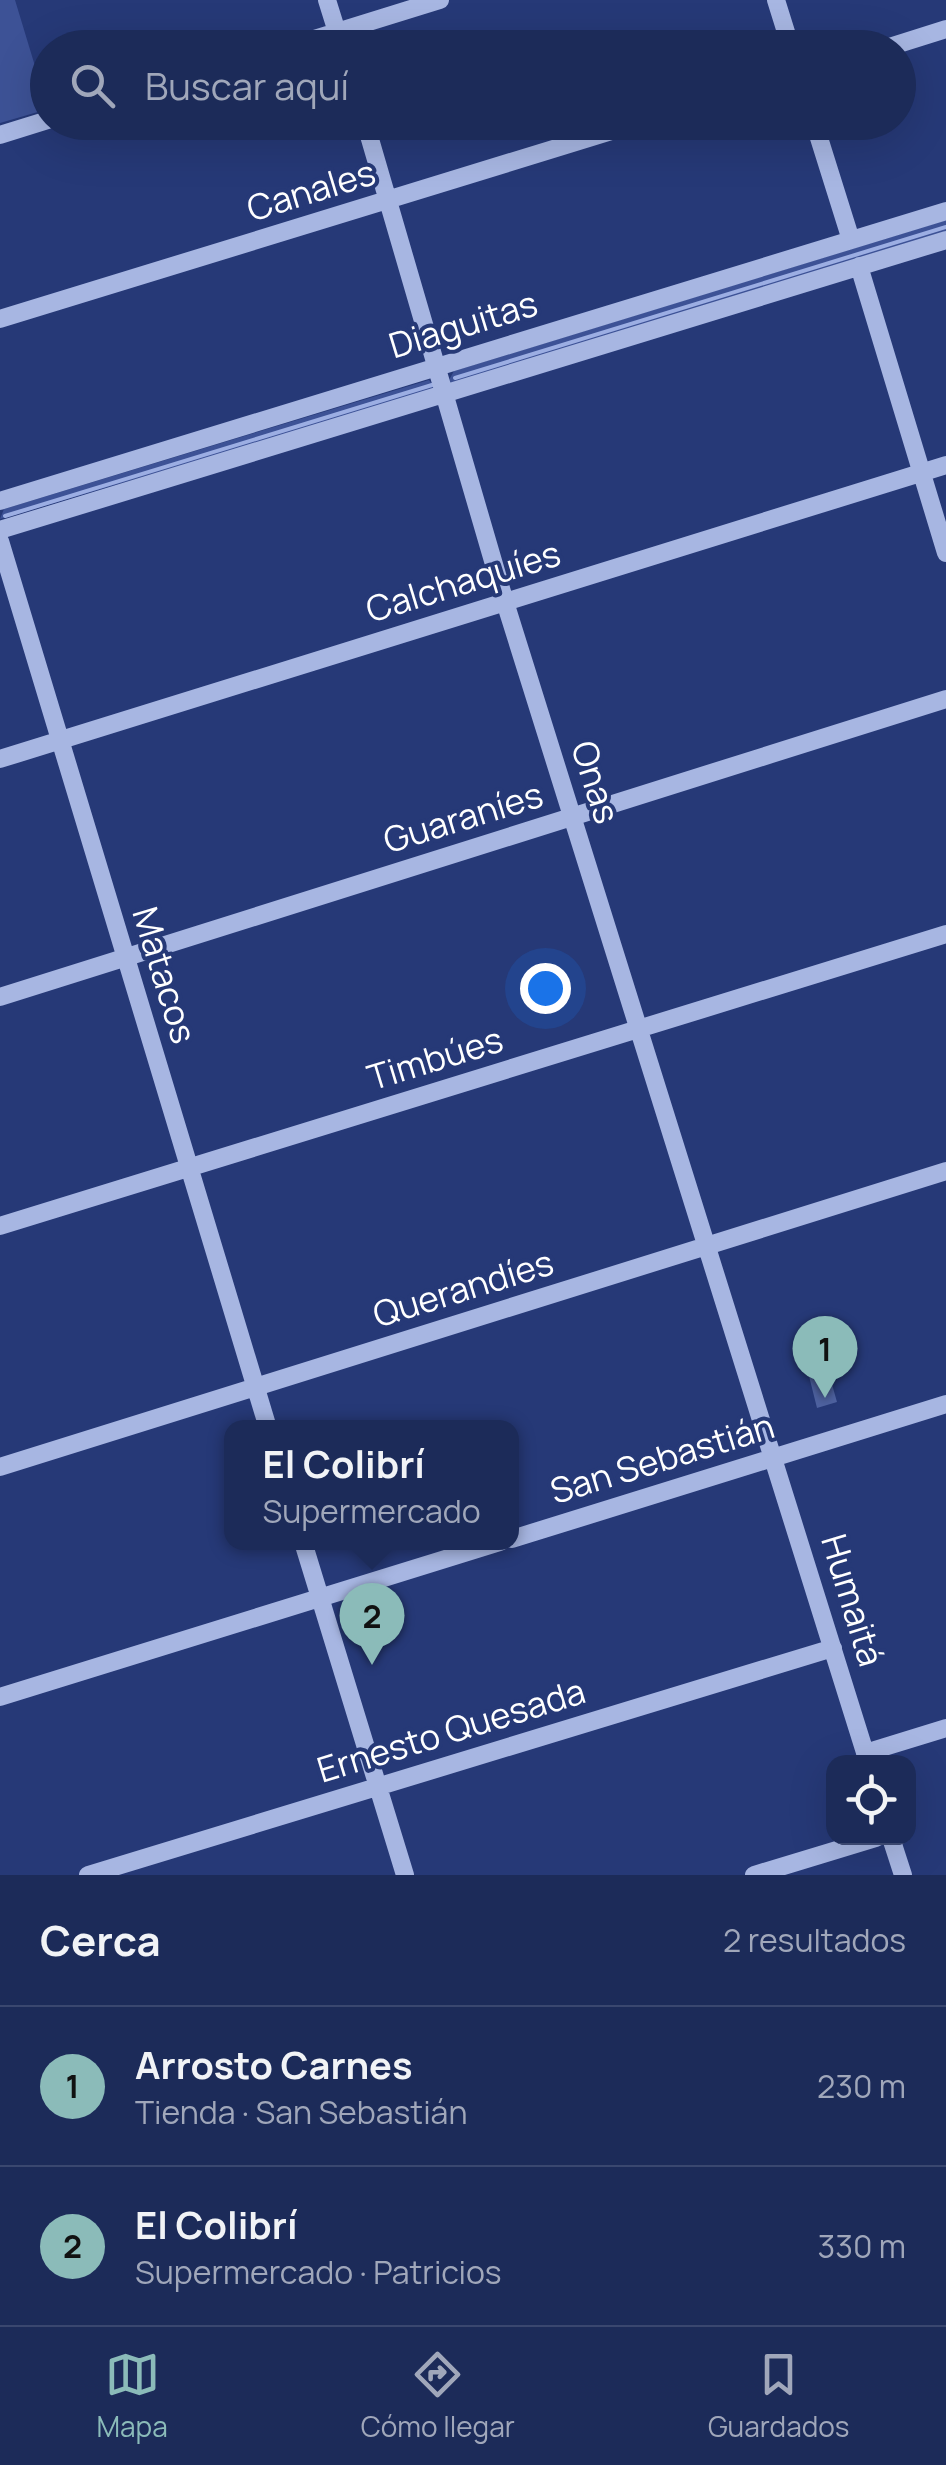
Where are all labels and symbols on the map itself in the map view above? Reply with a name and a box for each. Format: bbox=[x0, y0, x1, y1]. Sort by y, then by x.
street label: Canales bbox=[241, 148, 381, 232]
street label: Diaguitas bbox=[383, 279, 543, 369]
street label: Calchaquíes bbox=[360, 529, 566, 633]
street label: Onas bbox=[560, 735, 632, 829]
street label: Guaraníes bbox=[378, 770, 548, 864]
street label: Matacos bbox=[122, 901, 208, 1049]
your location bbox=[520, 963, 571, 1014]
street label: Timbúes bbox=[361, 1015, 509, 1101]
street label: Querandíes bbox=[367, 1238, 559, 1338]
pin: 1 bbox=[792, 1316, 858, 1398]
street label: San Sebastián bbox=[544, 1401, 780, 1515]
street label: Humaitá bbox=[810, 1528, 896, 1672]
pin: 2 bbox=[340, 1582, 404, 1665]
street label: Ernesto Quesada bbox=[311, 1666, 591, 1794]

